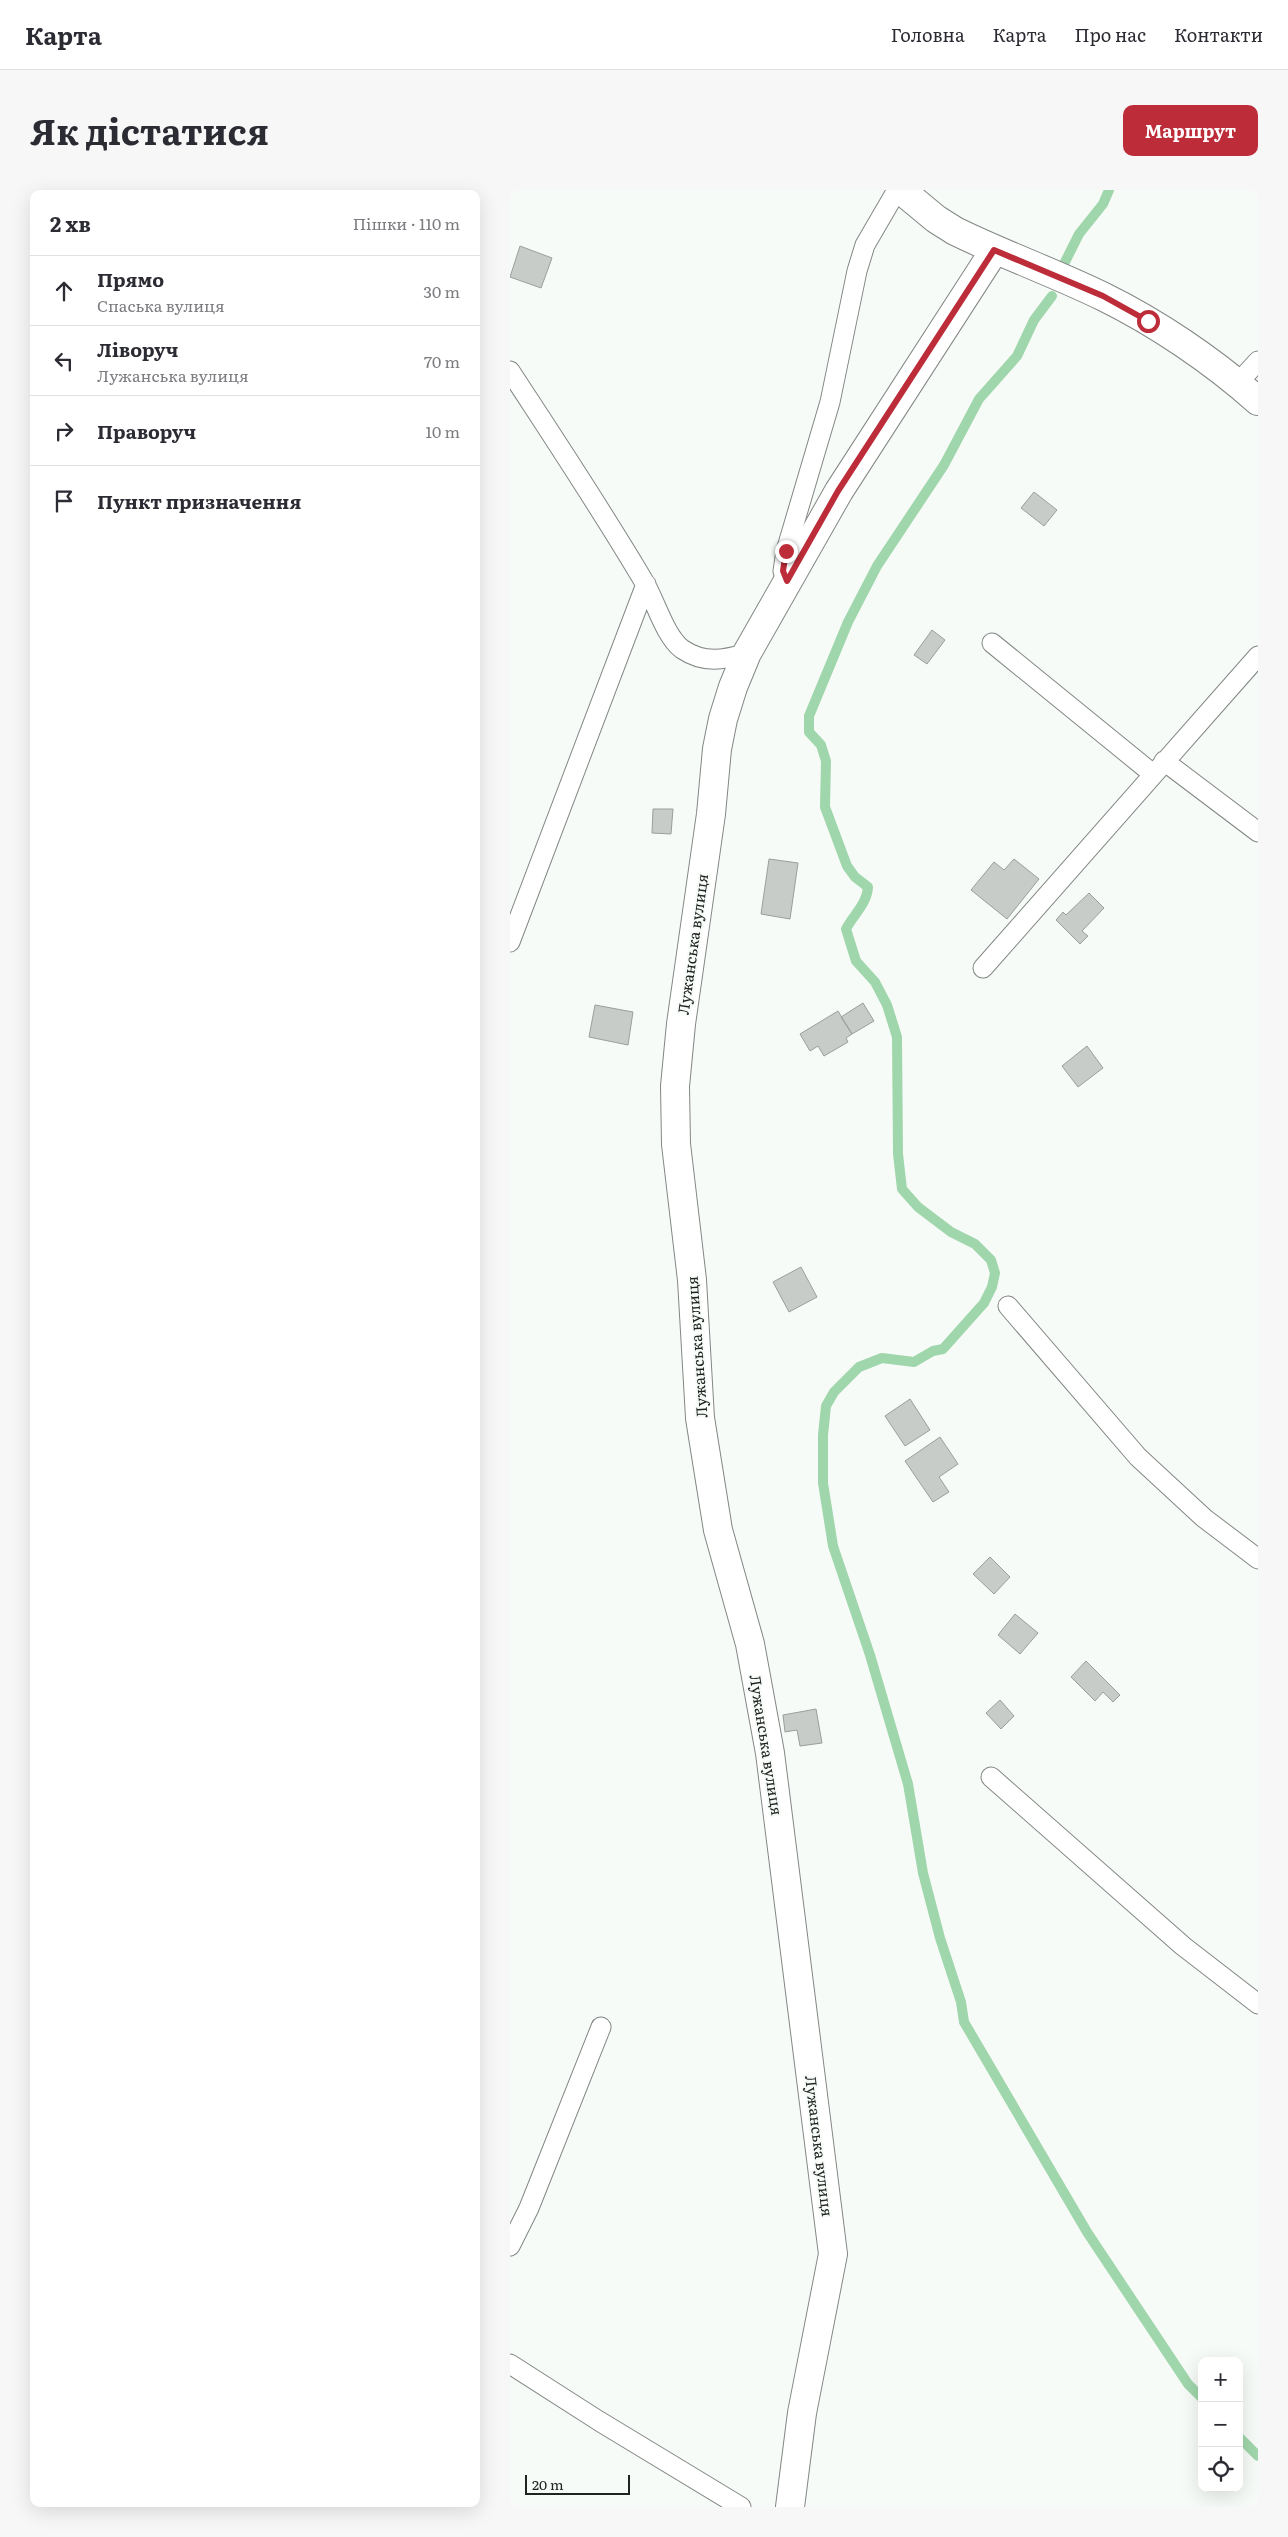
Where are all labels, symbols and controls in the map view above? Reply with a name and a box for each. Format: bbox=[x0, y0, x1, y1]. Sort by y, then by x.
text: Карта bbox=[25, 17, 102, 52]
text: Головна bbox=[891, 21, 965, 48]
text: Карта bbox=[993, 21, 1047, 48]
text: Про нас bbox=[1075, 21, 1146, 48]
text: Контакти bbox=[1174, 21, 1263, 48]
text: Як дістатися bbox=[30, 104, 269, 156]
button: Маршрут bbox=[1123, 105, 1258, 156]
text: 2 хв bbox=[50, 207, 91, 238]
text: Пішки · 110 m bbox=[353, 211, 460, 235]
text: Прямо bbox=[97, 265, 164, 293]
icon: ahead bbox=[50, 277, 78, 305]
text: 30 m bbox=[423, 279, 460, 303]
text: Спаська вулиця bbox=[97, 293, 225, 317]
route start bbox=[1137, 310, 1160, 333]
text: Ліворуч bbox=[97, 335, 178, 363]
icon: left bbox=[50, 347, 78, 375]
text: 70 m bbox=[424, 349, 460, 373]
text: Лужанська вулиця bbox=[97, 363, 249, 387]
icon: right bbox=[50, 417, 78, 445]
text: Праворуч bbox=[97, 417, 196, 445]
text: 10 m bbox=[426, 419, 460, 443]
icon: arrive bbox=[50, 487, 78, 515]
text: Пункт призначення bbox=[97, 487, 301, 515]
route end bbox=[775, 540, 798, 563]
street label: Лужанська вулиця bbox=[671, 872, 713, 1016]
street label: Лужанська вулиця bbox=[680, 1275, 712, 1419]
street label: Лужанська вулиця bbox=[745, 1673, 789, 1817]
street label: Лужанська вулиця bbox=[800, 2074, 840, 2218]
map controls bbox=[1198, 2357, 1243, 2492]
button: + bbox=[1198, 2357, 1243, 2402]
button: − bbox=[1198, 2402, 1243, 2447]
button: locate bbox=[1198, 2447, 1243, 2492]
scale bar bbox=[525, 2472, 630, 2495]
text: 20 m bbox=[532, 2474, 564, 2494]

